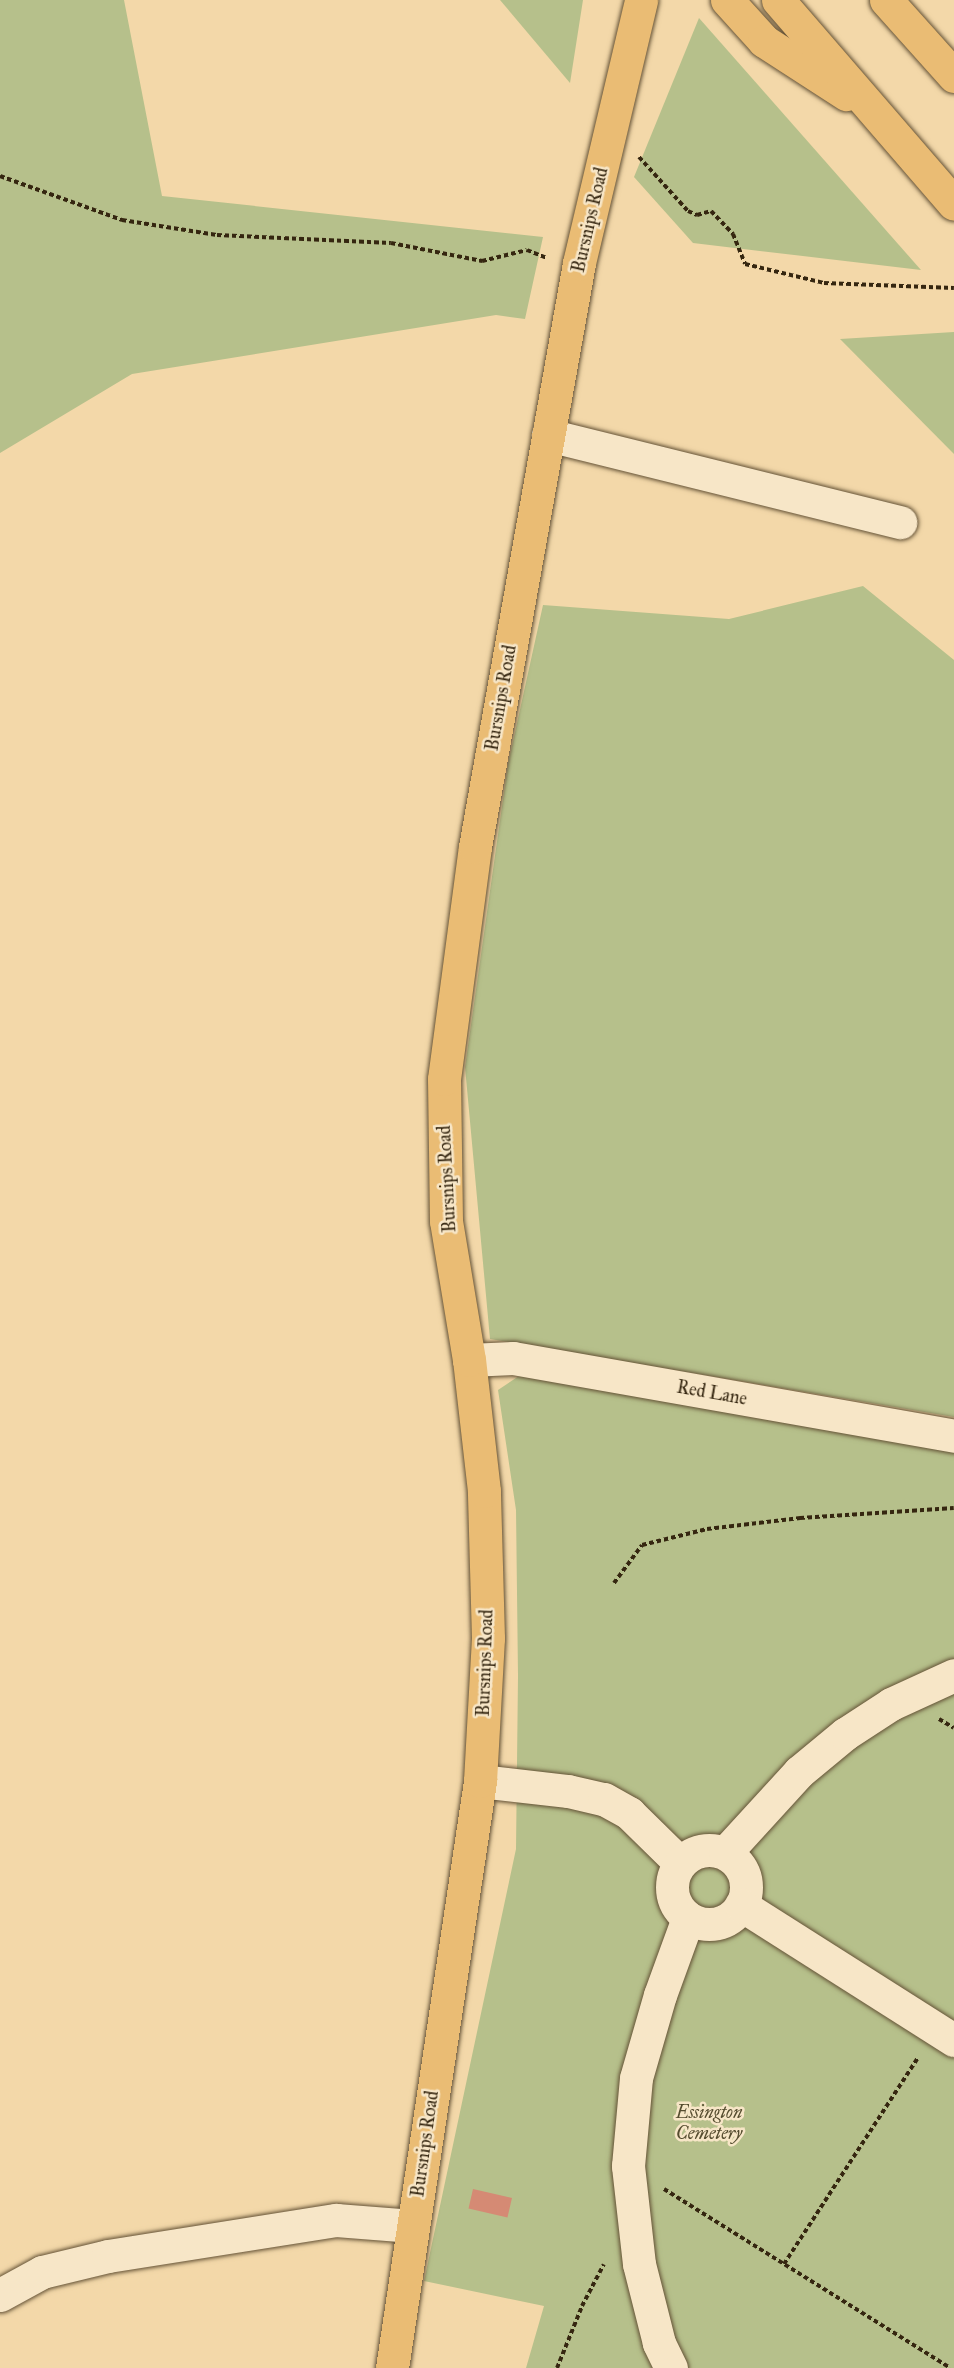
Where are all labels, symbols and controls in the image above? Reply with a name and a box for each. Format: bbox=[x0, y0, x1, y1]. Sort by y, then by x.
street label: Bursnips Road bbox=[567, 165, 613, 275]
street label: Bursnips Road bbox=[481, 643, 521, 753]
street label: Bursnips Road bbox=[433, 1125, 461, 1233]
street label: Red Lane bbox=[675, 1376, 749, 1410]
street label: Bursnips Road bbox=[472, 1609, 498, 1717]
street label: Bursnips Road bbox=[407, 2089, 443, 2199]
park label: Essington Cemetery bbox=[676, 2102, 742, 2144]

